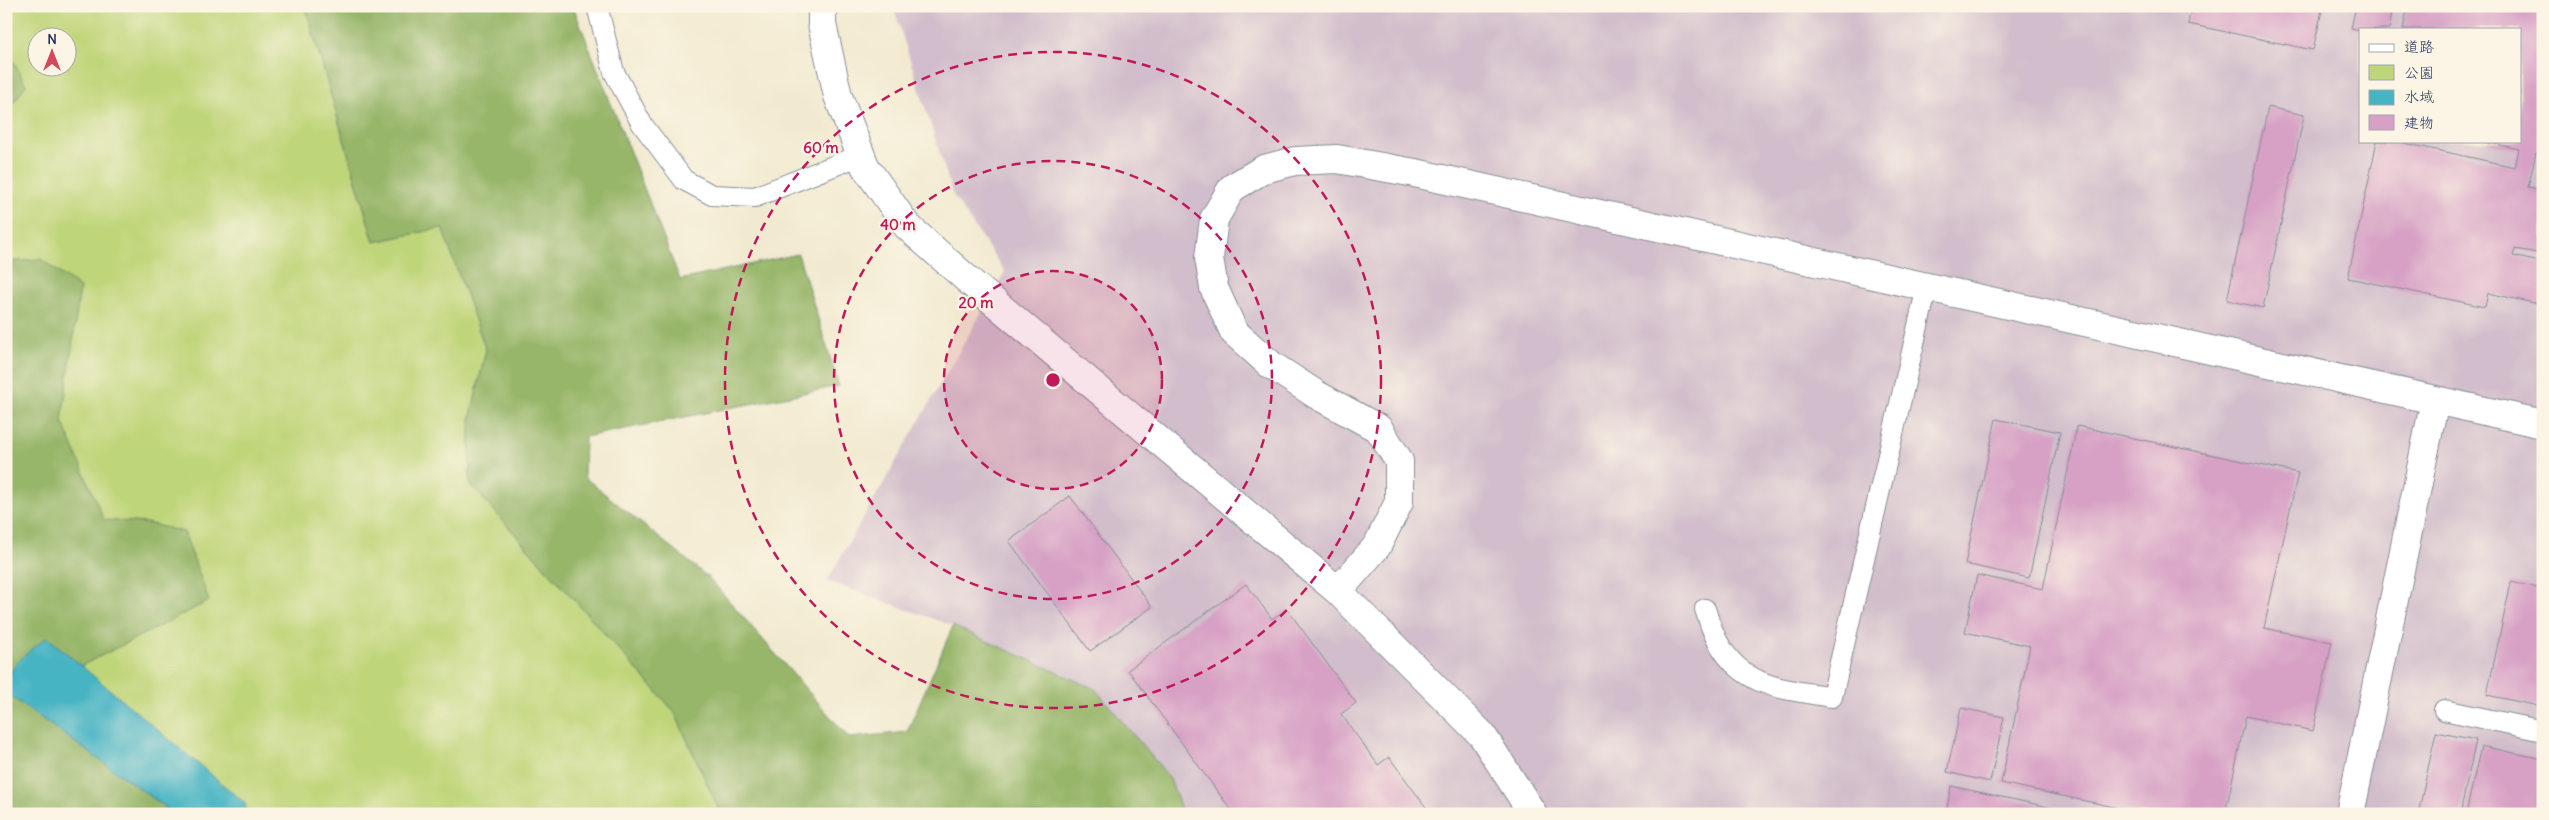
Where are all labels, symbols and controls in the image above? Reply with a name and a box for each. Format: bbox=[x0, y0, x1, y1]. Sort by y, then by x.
north arrow bbox=[28, 28, 78, 78]
legend bbox=[2359, 28, 2522, 142]
text: N bbox=[47, 30, 57, 48]
text: 道路 bbox=[2404, 37, 2434, 56]
text: 公園 bbox=[2404, 63, 2434, 82]
text: 水域 bbox=[2404, 87, 2434, 106]
text: 建物 bbox=[2404, 113, 2434, 132]
text: 60 m bbox=[803, 138, 839, 157]
text: 40 m bbox=[880, 215, 916, 234]
text: 20 m bbox=[959, 293, 993, 312]
centre of rings bbox=[1044, 371, 1062, 389]

